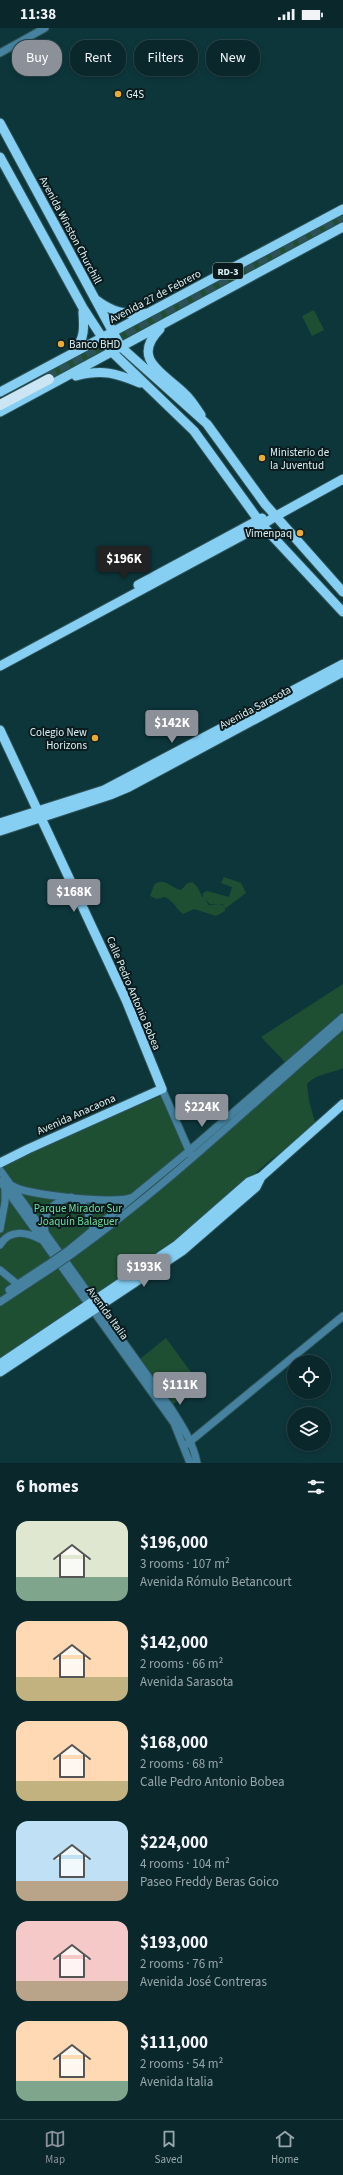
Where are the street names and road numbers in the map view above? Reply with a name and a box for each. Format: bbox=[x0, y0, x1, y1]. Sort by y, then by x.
street label: Avenida Winston Churchill bbox=[36, 174, 105, 287]
road number: RD-3 bbox=[213, 263, 243, 279]
street label: Avenida 27 de Febrero bbox=[107, 266, 204, 327]
street label: Avenida Sarasota bbox=[217, 682, 294, 733]
street label: Calle Pedro Antonio Bobea bbox=[103, 934, 164, 1052]
street label: Avenida Anacaona bbox=[35, 1090, 118, 1138]
street label: Avenida Italia bbox=[83, 1284, 132, 1343]

